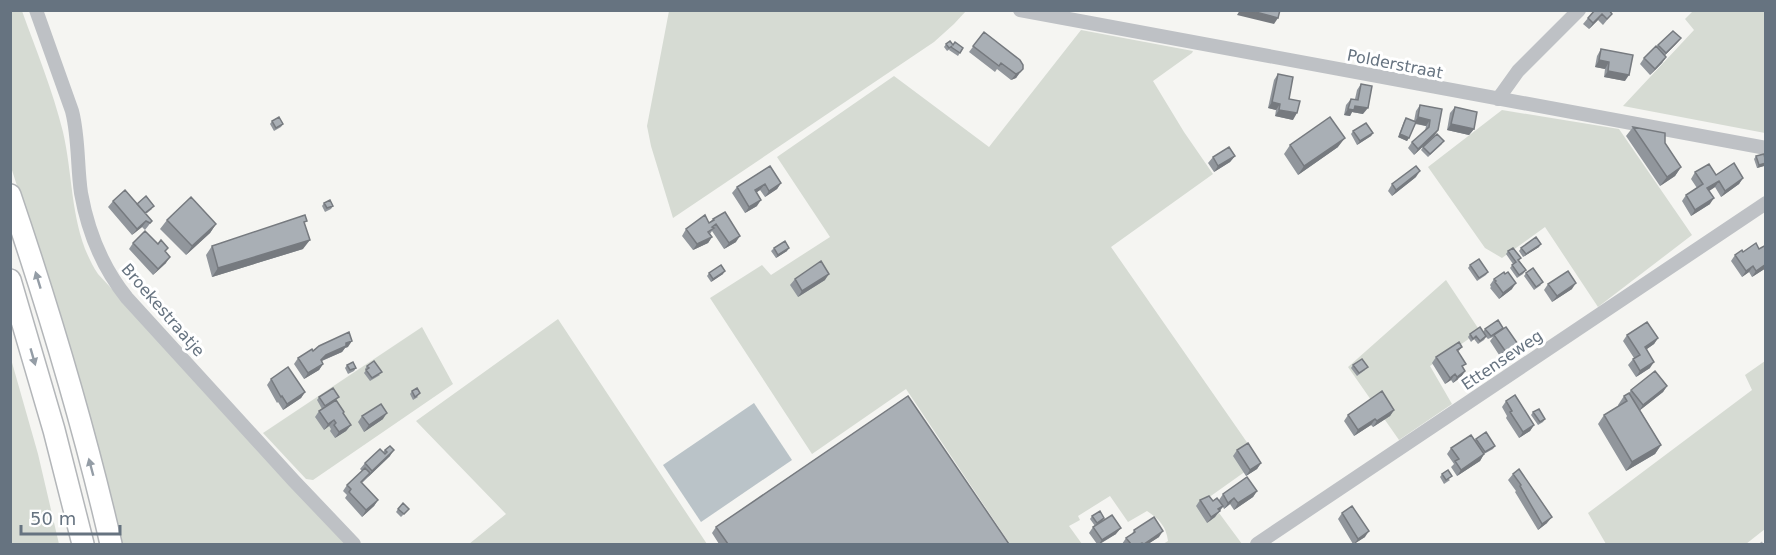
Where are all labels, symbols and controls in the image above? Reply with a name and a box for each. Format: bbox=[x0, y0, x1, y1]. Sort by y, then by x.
street label: Polderstraat bbox=[1346, 45, 1444, 83]
street label: Broekestraatje bbox=[118, 260, 208, 360]
one-way arrow bbox=[33, 271, 42, 289]
street label: Ettenseweg bbox=[1458, 326, 1546, 394]
one-way arrow bbox=[29, 348, 38, 366]
one-way arrow bbox=[86, 458, 96, 477]
scale bar bbox=[21, 498, 120, 536]
text: 50 m bbox=[30, 508, 76, 529]

